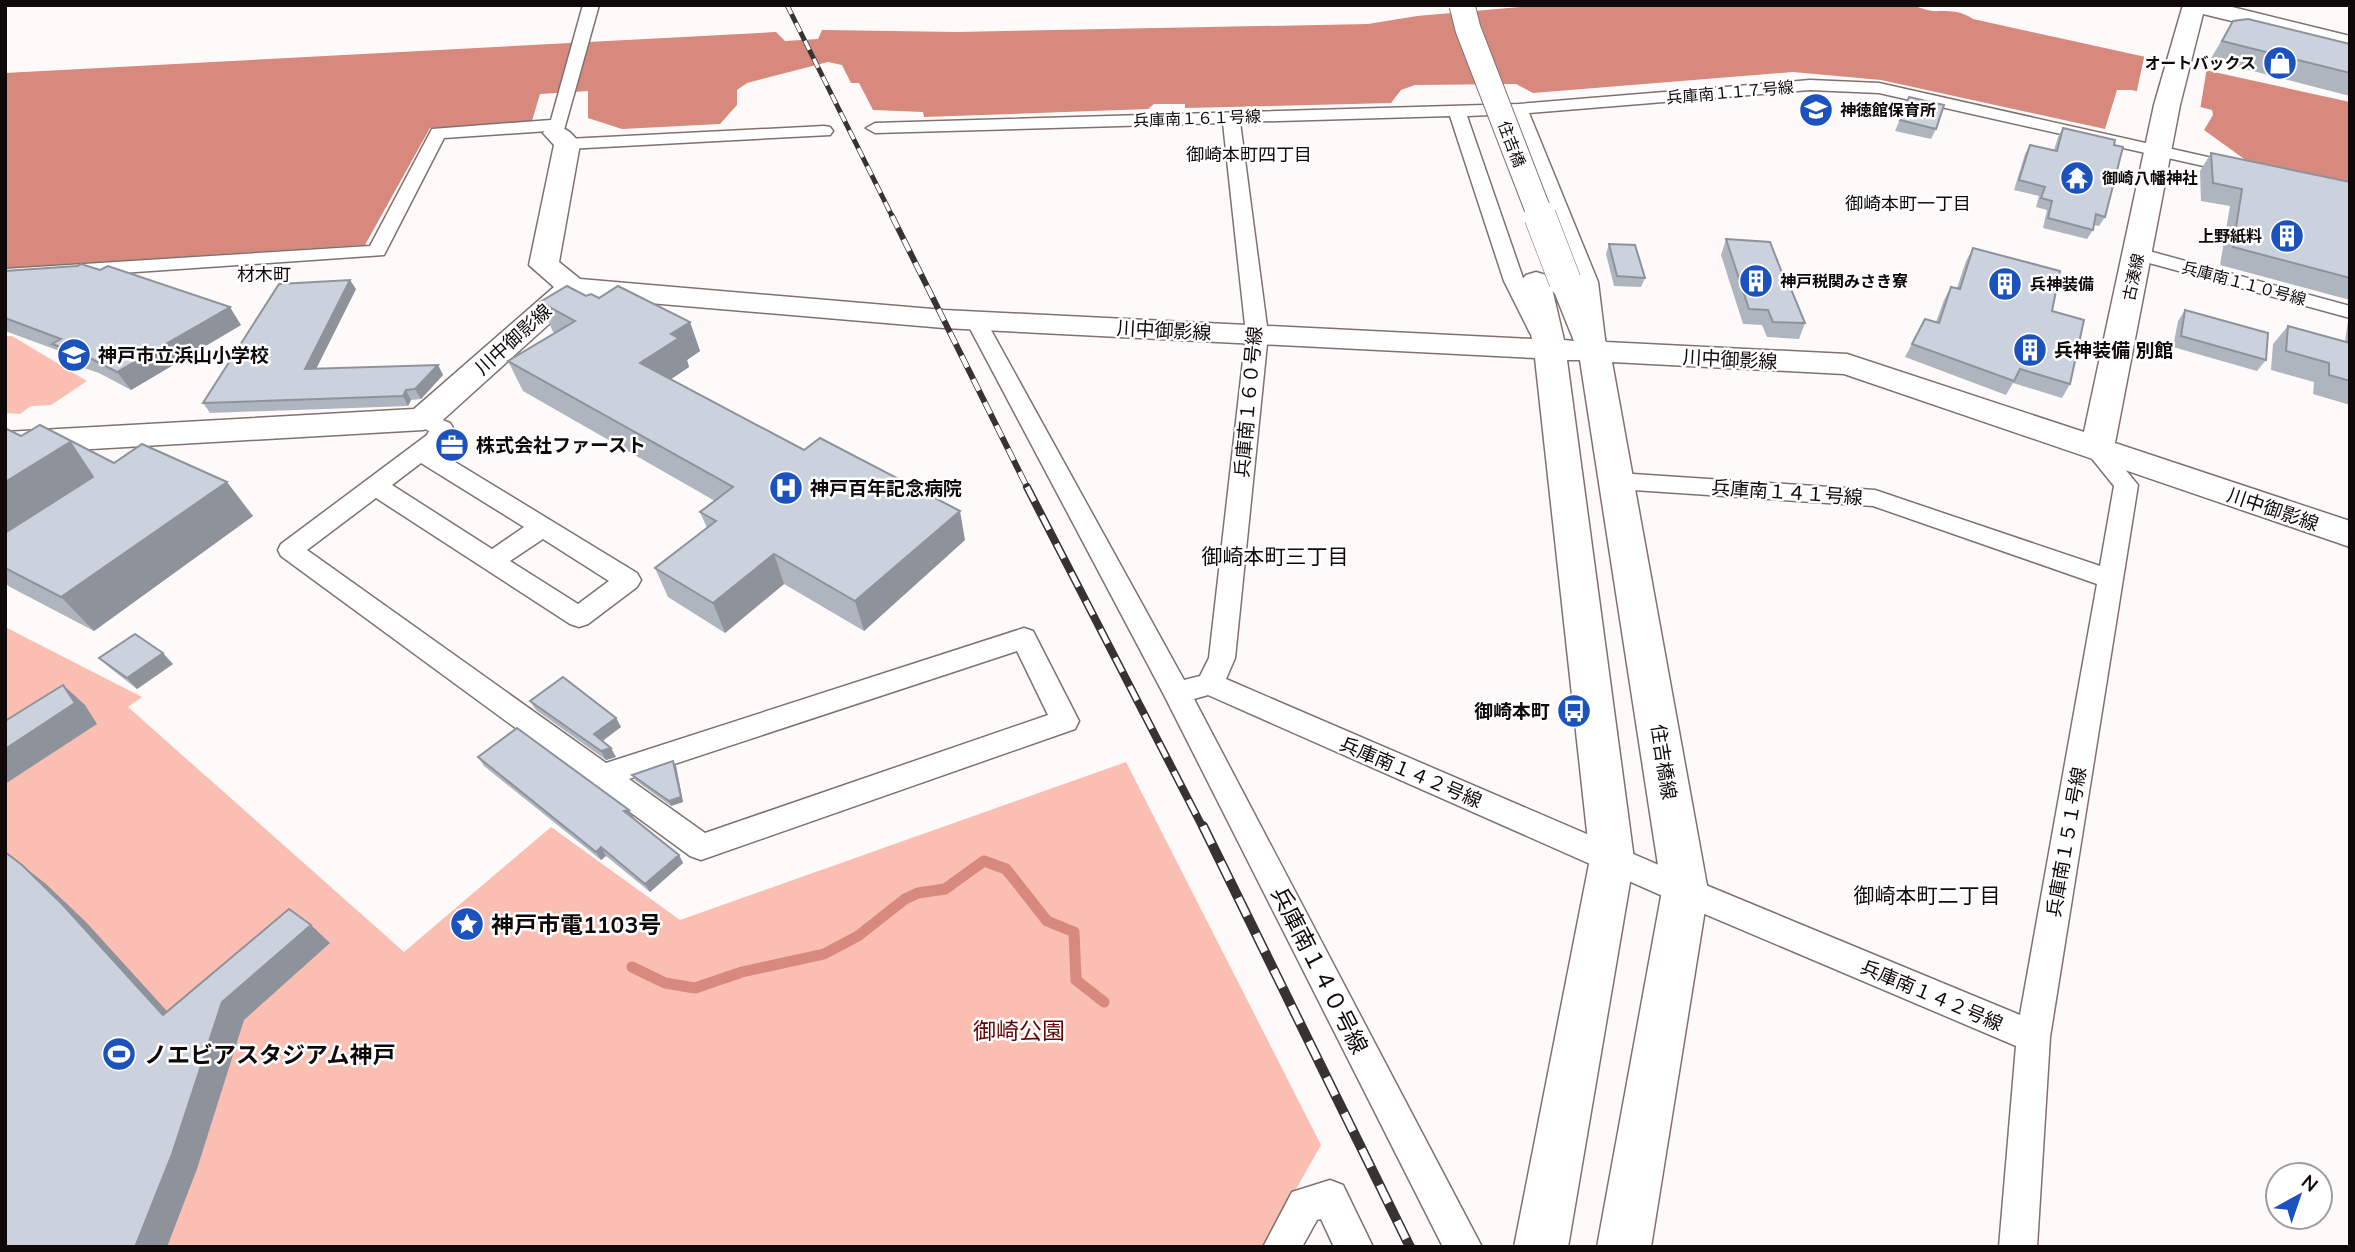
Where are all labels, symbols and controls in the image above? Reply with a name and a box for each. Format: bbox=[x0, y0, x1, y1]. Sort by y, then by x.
shop icon: オートバックス bbox=[2261, 44, 2299, 82]
place label: オートバックス bbox=[2144, 53, 2256, 73]
street label: 兵庫南１１７号線 bbox=[1665, 76, 1795, 108]
school or university icon: 神徳館保育所 bbox=[1797, 91, 1835, 129]
place label: 神徳館保育所 bbox=[1840, 100, 1936, 120]
street label: 兵庫南１６１号線 bbox=[1133, 106, 1261, 130]
street label: 住吉橋 bbox=[1494, 118, 1530, 170]
district label: 御崎本町四丁目 bbox=[1186, 143, 1312, 166]
temple icon: 御崎八幡神社 bbox=[2058, 159, 2096, 197]
place label: 御崎八幡神社 bbox=[2102, 168, 2198, 188]
district label: 御崎本町一丁目 bbox=[1845, 192, 1971, 215]
building icon: 上野紙料 bbox=[2268, 217, 2306, 255]
place label: 上野紙料 bbox=[2198, 226, 2262, 246]
street label: 古湊線 bbox=[2118, 251, 2148, 303]
street label: 兵庫南１１０号線 bbox=[2180, 257, 2308, 309]
building icon: 神戸税関みさき寮 bbox=[1737, 262, 1775, 300]
district label: 材木町 bbox=[237, 263, 291, 286]
building icon: 兵神装備 bbox=[1986, 265, 2024, 303]
place label: 神戸税関みさき寮 bbox=[1780, 271, 1908, 291]
place label: 兵神装備 bbox=[2030, 274, 2094, 294]
street label: 川中御影線 bbox=[470, 298, 556, 380]
street label: 川中御影線 bbox=[1116, 316, 1212, 344]
street label: 兵庫南１６０号線 bbox=[1229, 325, 1267, 479]
building icon: 兵神装備 別館 bbox=[2011, 331, 2049, 369]
school or university icon: 神戸市立浜山小学校 bbox=[55, 336, 93, 374]
place label: 兵神装備 別館 bbox=[2054, 338, 2173, 362]
place label: 神戸市立浜山小学校 bbox=[98, 343, 269, 367]
street label: 川中御影線 bbox=[1682, 345, 1778, 373]
office icon: 株式会社ファースト bbox=[433, 426, 471, 464]
place label: 株式会社ファースト bbox=[476, 433, 646, 457]
hospital icon: 神戸百年記念病院 bbox=[767, 469, 805, 507]
street label: 兵庫南１４１号線 bbox=[1710, 475, 1864, 509]
place label: 神戸百年記念病院 bbox=[810, 476, 962, 500]
street label: 川中御影線 bbox=[2224, 482, 2322, 536]
district label: 御崎本町三丁目 bbox=[1202, 543, 1349, 569]
bus stop icon: 御崎本町 bbox=[1555, 692, 1593, 730]
place label: 御崎本町 bbox=[1474, 699, 1550, 723]
street label: 住吉橋線 bbox=[1646, 723, 1682, 801]
street label: 兵庫南１４２号線 bbox=[1336, 731, 1486, 813]
street label: 兵庫南１５１号線 bbox=[2041, 765, 2091, 919]
street label: 兵庫南１４０号線 bbox=[1265, 881, 1375, 1059]
district label: 御崎本町二丁目 bbox=[1854, 882, 2001, 908]
place icon: 神戸市電1103号 bbox=[448, 905, 486, 943]
place label: 神戸市電1103号 bbox=[491, 910, 661, 939]
street label: 兵庫南１４２号線 bbox=[1857, 954, 2007, 1036]
park label: 御崎公園 bbox=[973, 1016, 1065, 1045]
sports icon: ノエビアスタジアム神戸 bbox=[100, 1035, 138, 1073]
place label: ノエビアスタジアム神戸 bbox=[144, 1040, 395, 1069]
north arrow bbox=[2264, 1161, 2334, 1231]
text: N bbox=[2297, 1169, 2323, 1197]

